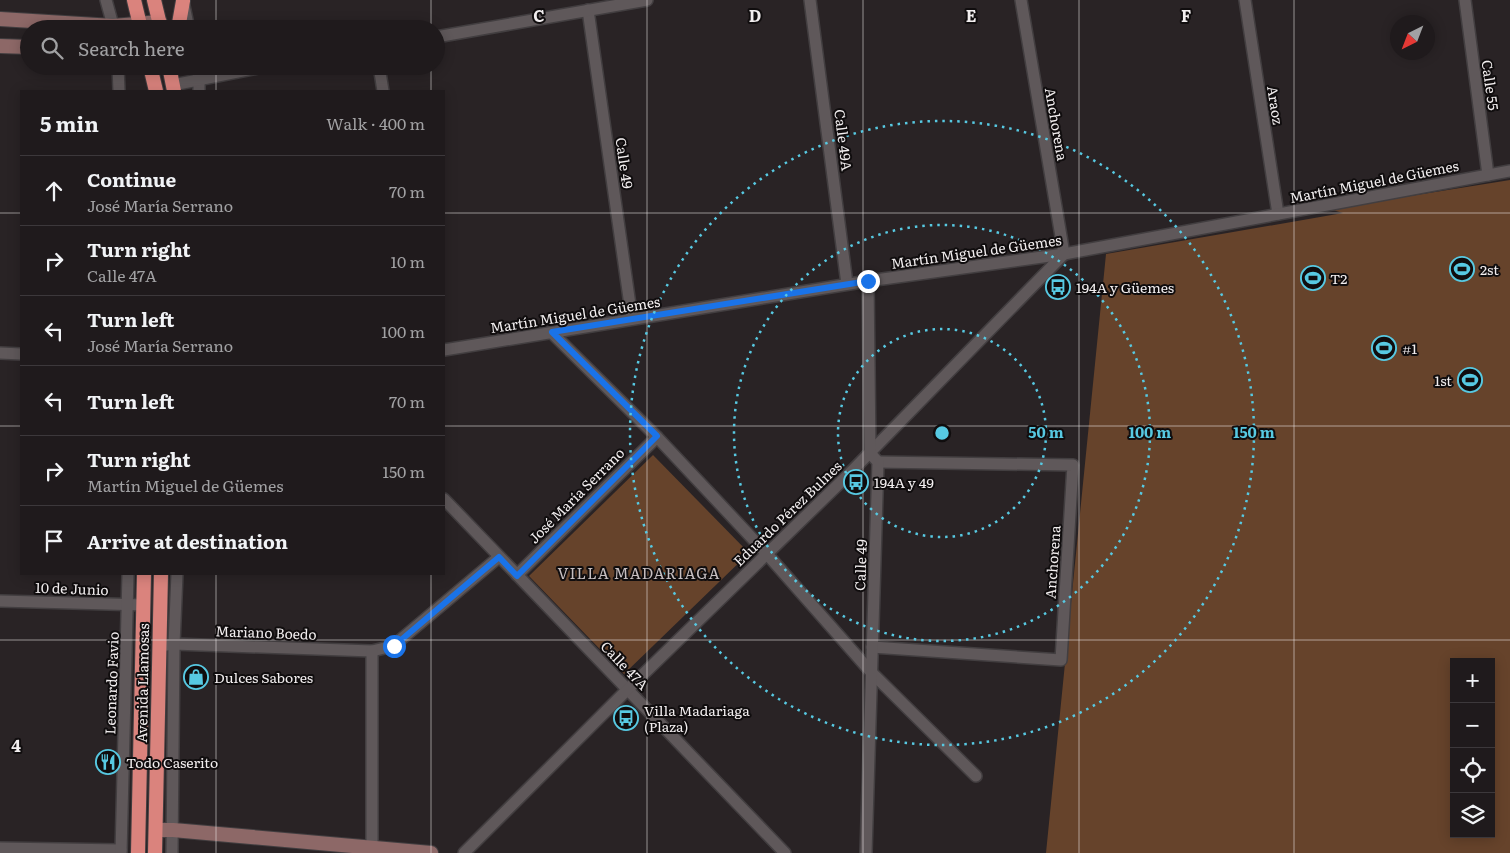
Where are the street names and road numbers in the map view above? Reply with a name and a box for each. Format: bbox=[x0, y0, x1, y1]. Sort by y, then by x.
street label: Calle 55 bbox=[1478, 58, 1504, 112]
street label: Araoz bbox=[1263, 84, 1289, 126]
street label: Anchorena bbox=[1041, 86, 1073, 162]
street label: Calle 49A bbox=[830, 108, 858, 173]
street label: Calle 49 bbox=[612, 136, 638, 190]
street label: Martín Miguel de Güemes bbox=[1288, 155, 1460, 207]
street label: Martín Miguel de Güemes bbox=[890, 229, 1062, 273]
street label: Martín Miguel de Güemes bbox=[489, 291, 661, 337]
street label: José María Serrano bbox=[524, 443, 628, 547]
street label: Eduardo Pérez Bulnes bbox=[728, 456, 846, 570]
street label: Anchorena bbox=[1039, 524, 1065, 599]
street label: Calle 49 bbox=[849, 539, 871, 591]
street label: 10 de Junio bbox=[35, 577, 109, 599]
street label: Mariano Boedo bbox=[215, 620, 317, 644]
street label: Avenida Llamosas bbox=[131, 623, 153, 743]
street label: Leonardo Favio bbox=[99, 631, 123, 735]
street label: Calle 47A bbox=[597, 636, 654, 694]

